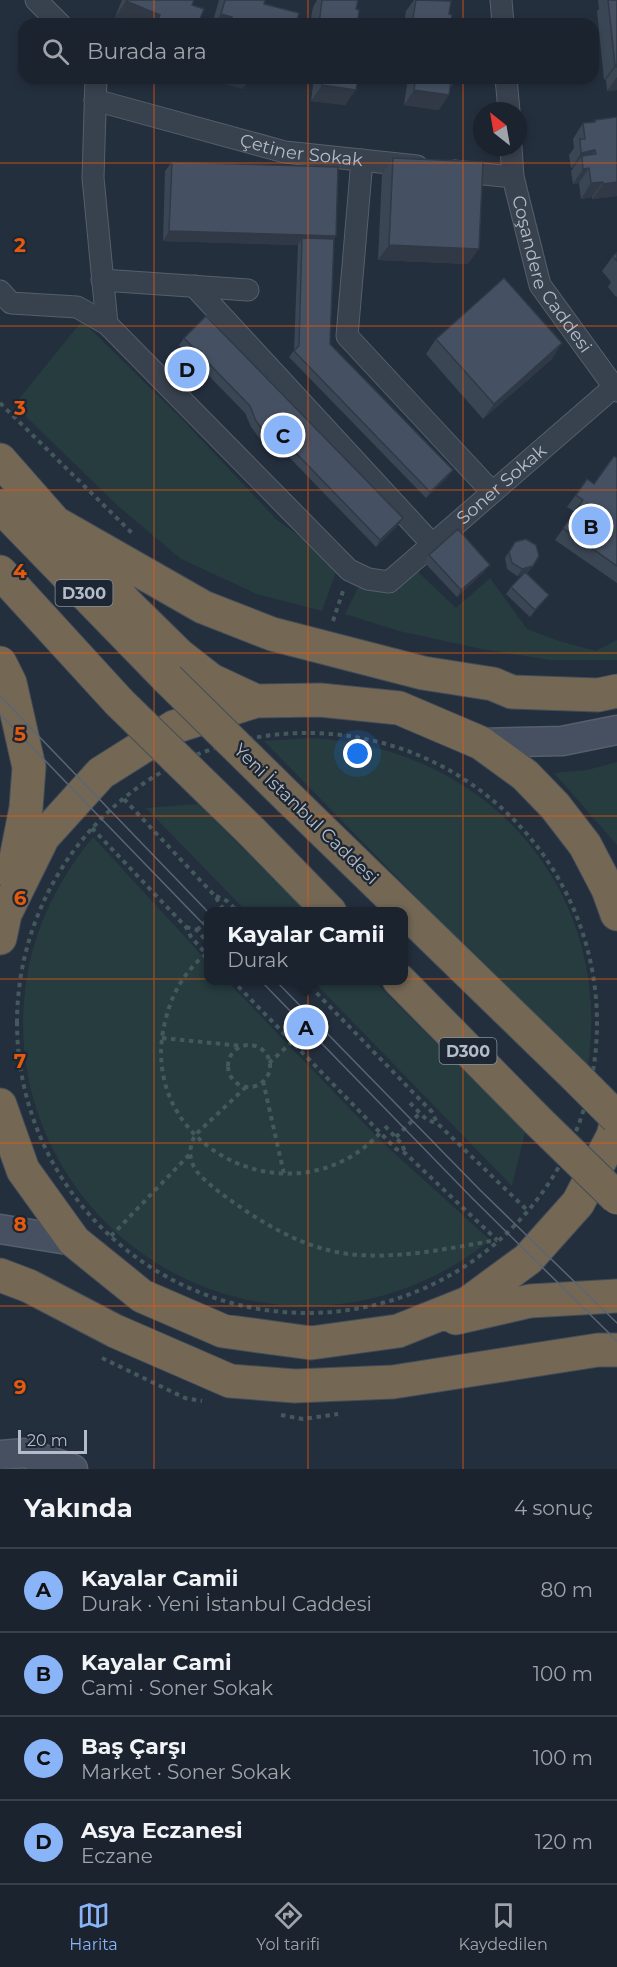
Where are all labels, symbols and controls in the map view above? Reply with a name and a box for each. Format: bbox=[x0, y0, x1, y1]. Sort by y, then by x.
search box bbox=[18, 18, 599, 84]
icon: search bbox=[39, 35, 72, 68]
text: Burada ara bbox=[87, 38, 207, 65]
north arrow bbox=[473, 102, 527, 156]
street label: Çetiner Sokak bbox=[237, 129, 364, 171]
street label: Coşandere Caddesi bbox=[507, 193, 597, 357]
text: 2 bbox=[14, 233, 26, 257]
pin: D bbox=[168, 346, 207, 392]
text: 3 bbox=[13, 396, 26, 420]
pin: C bbox=[264, 412, 302, 458]
street label: Soner Sokak bbox=[452, 439, 551, 529]
pin: B bbox=[572, 504, 610, 548]
text: 4 bbox=[13, 559, 27, 583]
road number: D300 bbox=[56, 580, 112, 606]
text: 5 bbox=[14, 722, 26, 746]
street label: Yeni İstanbul Caddesi bbox=[229, 739, 383, 889]
your location bbox=[343, 739, 372, 768]
text: 6 bbox=[14, 886, 27, 910]
popup bbox=[204, 907, 408, 985]
text: Kayalar Camii bbox=[227, 921, 385, 948]
text: Durak bbox=[227, 948, 288, 972]
pin: A bbox=[286, 1004, 326, 1050]
road number: D300 bbox=[440, 1038, 496, 1064]
text: 7 bbox=[14, 1049, 26, 1073]
text: 8 bbox=[13, 1212, 27, 1236]
text: 9 bbox=[14, 1375, 26, 1399]
scale bar bbox=[18, 1427, 87, 1454]
text: 20 m bbox=[27, 1431, 68, 1450]
text: Yakında bbox=[24, 1492, 133, 1524]
text: 4 sonuç bbox=[514, 1496, 593, 1520]
text: Kayalar Camii bbox=[81, 1565, 238, 1592]
text: A bbox=[36, 1578, 51, 1602]
text: 80 m bbox=[541, 1578, 593, 1602]
text: Durak · Yeni İstanbul Caddesi bbox=[81, 1592, 372, 1616]
text: Kayalar Cami bbox=[81, 1649, 232, 1676]
text: B bbox=[36, 1662, 51, 1686]
text: 100 m bbox=[533, 1662, 593, 1686]
text: Cami · Soner Sokak bbox=[81, 1676, 273, 1700]
text: Baş Çarşı bbox=[81, 1733, 187, 1760]
text: C bbox=[36, 1746, 51, 1770]
text: 100 m bbox=[533, 1746, 593, 1770]
text: Market · Soner Sokak bbox=[81, 1760, 291, 1784]
text: Asya Eczanesi bbox=[81, 1817, 243, 1844]
text: D bbox=[35, 1830, 52, 1854]
text: 120 m bbox=[535, 1830, 593, 1854]
text: Eczane bbox=[81, 1844, 153, 1868]
tab: Harita bbox=[69, 1899, 118, 1954]
tab: Yol tarifi bbox=[256, 1899, 320, 1954]
tab: Kaydedilen bbox=[459, 1899, 548, 1954]

